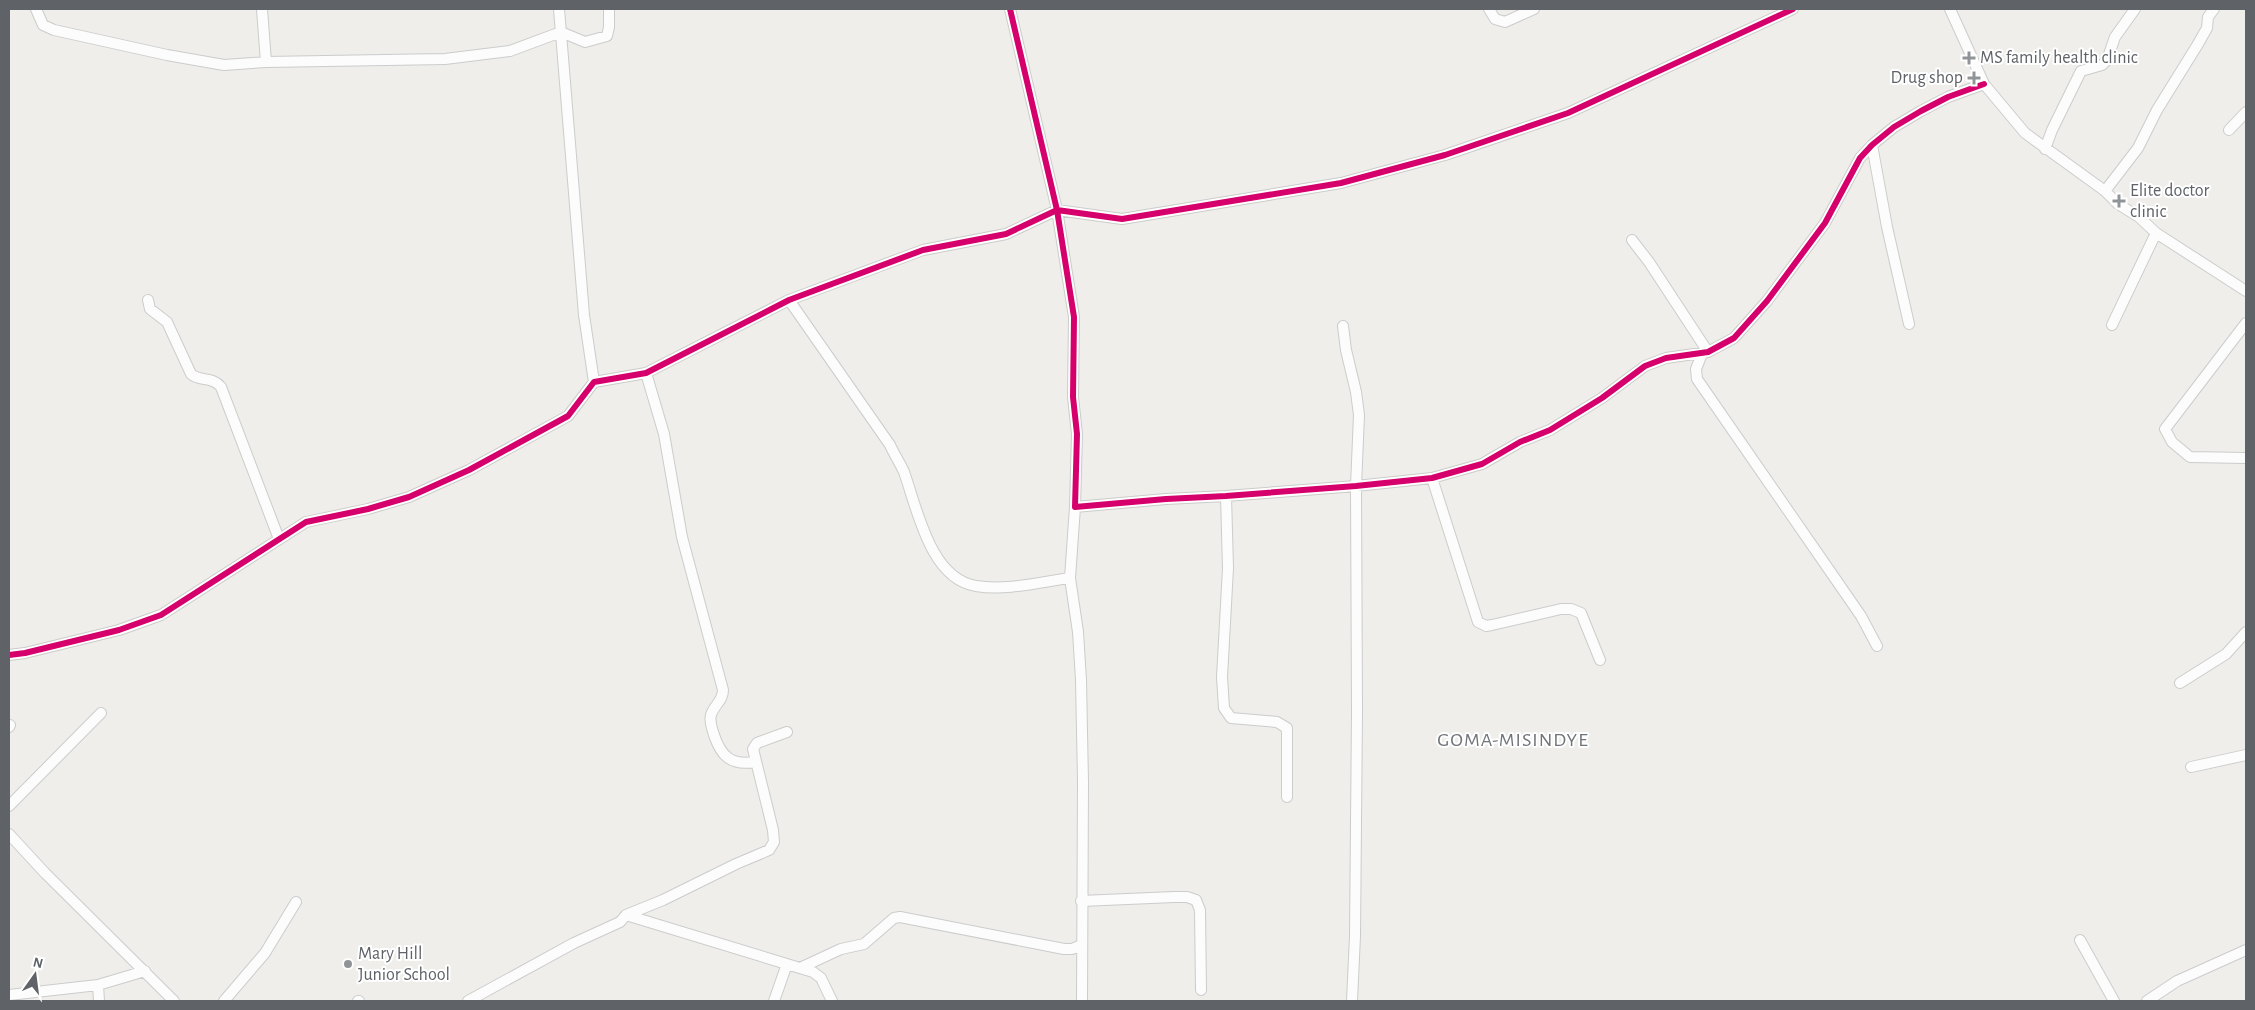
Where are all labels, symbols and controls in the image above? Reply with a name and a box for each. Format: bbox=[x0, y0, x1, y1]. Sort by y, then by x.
place label: MS family health clinic bbox=[1980, 49, 2138, 67]
marker: MS family health clinic bbox=[1962, 51, 1976, 65]
place label: Drug shop bbox=[1891, 69, 1963, 87]
marker: Drug shop bbox=[1967, 71, 1981, 85]
place label: Elite doctor clinic bbox=[2130, 182, 2209, 221]
marker: Elite doctor clinic bbox=[2112, 194, 2126, 208]
district label: GOMA-MISINDYE bbox=[1437, 730, 1589, 750]
place label: Mary Hill Junior School bbox=[358, 945, 450, 984]
north arrow bbox=[10, 950, 60, 1000]
text: N bbox=[31, 955, 44, 971]
marker: Mary Hill Junior School bbox=[342, 958, 354, 970]

